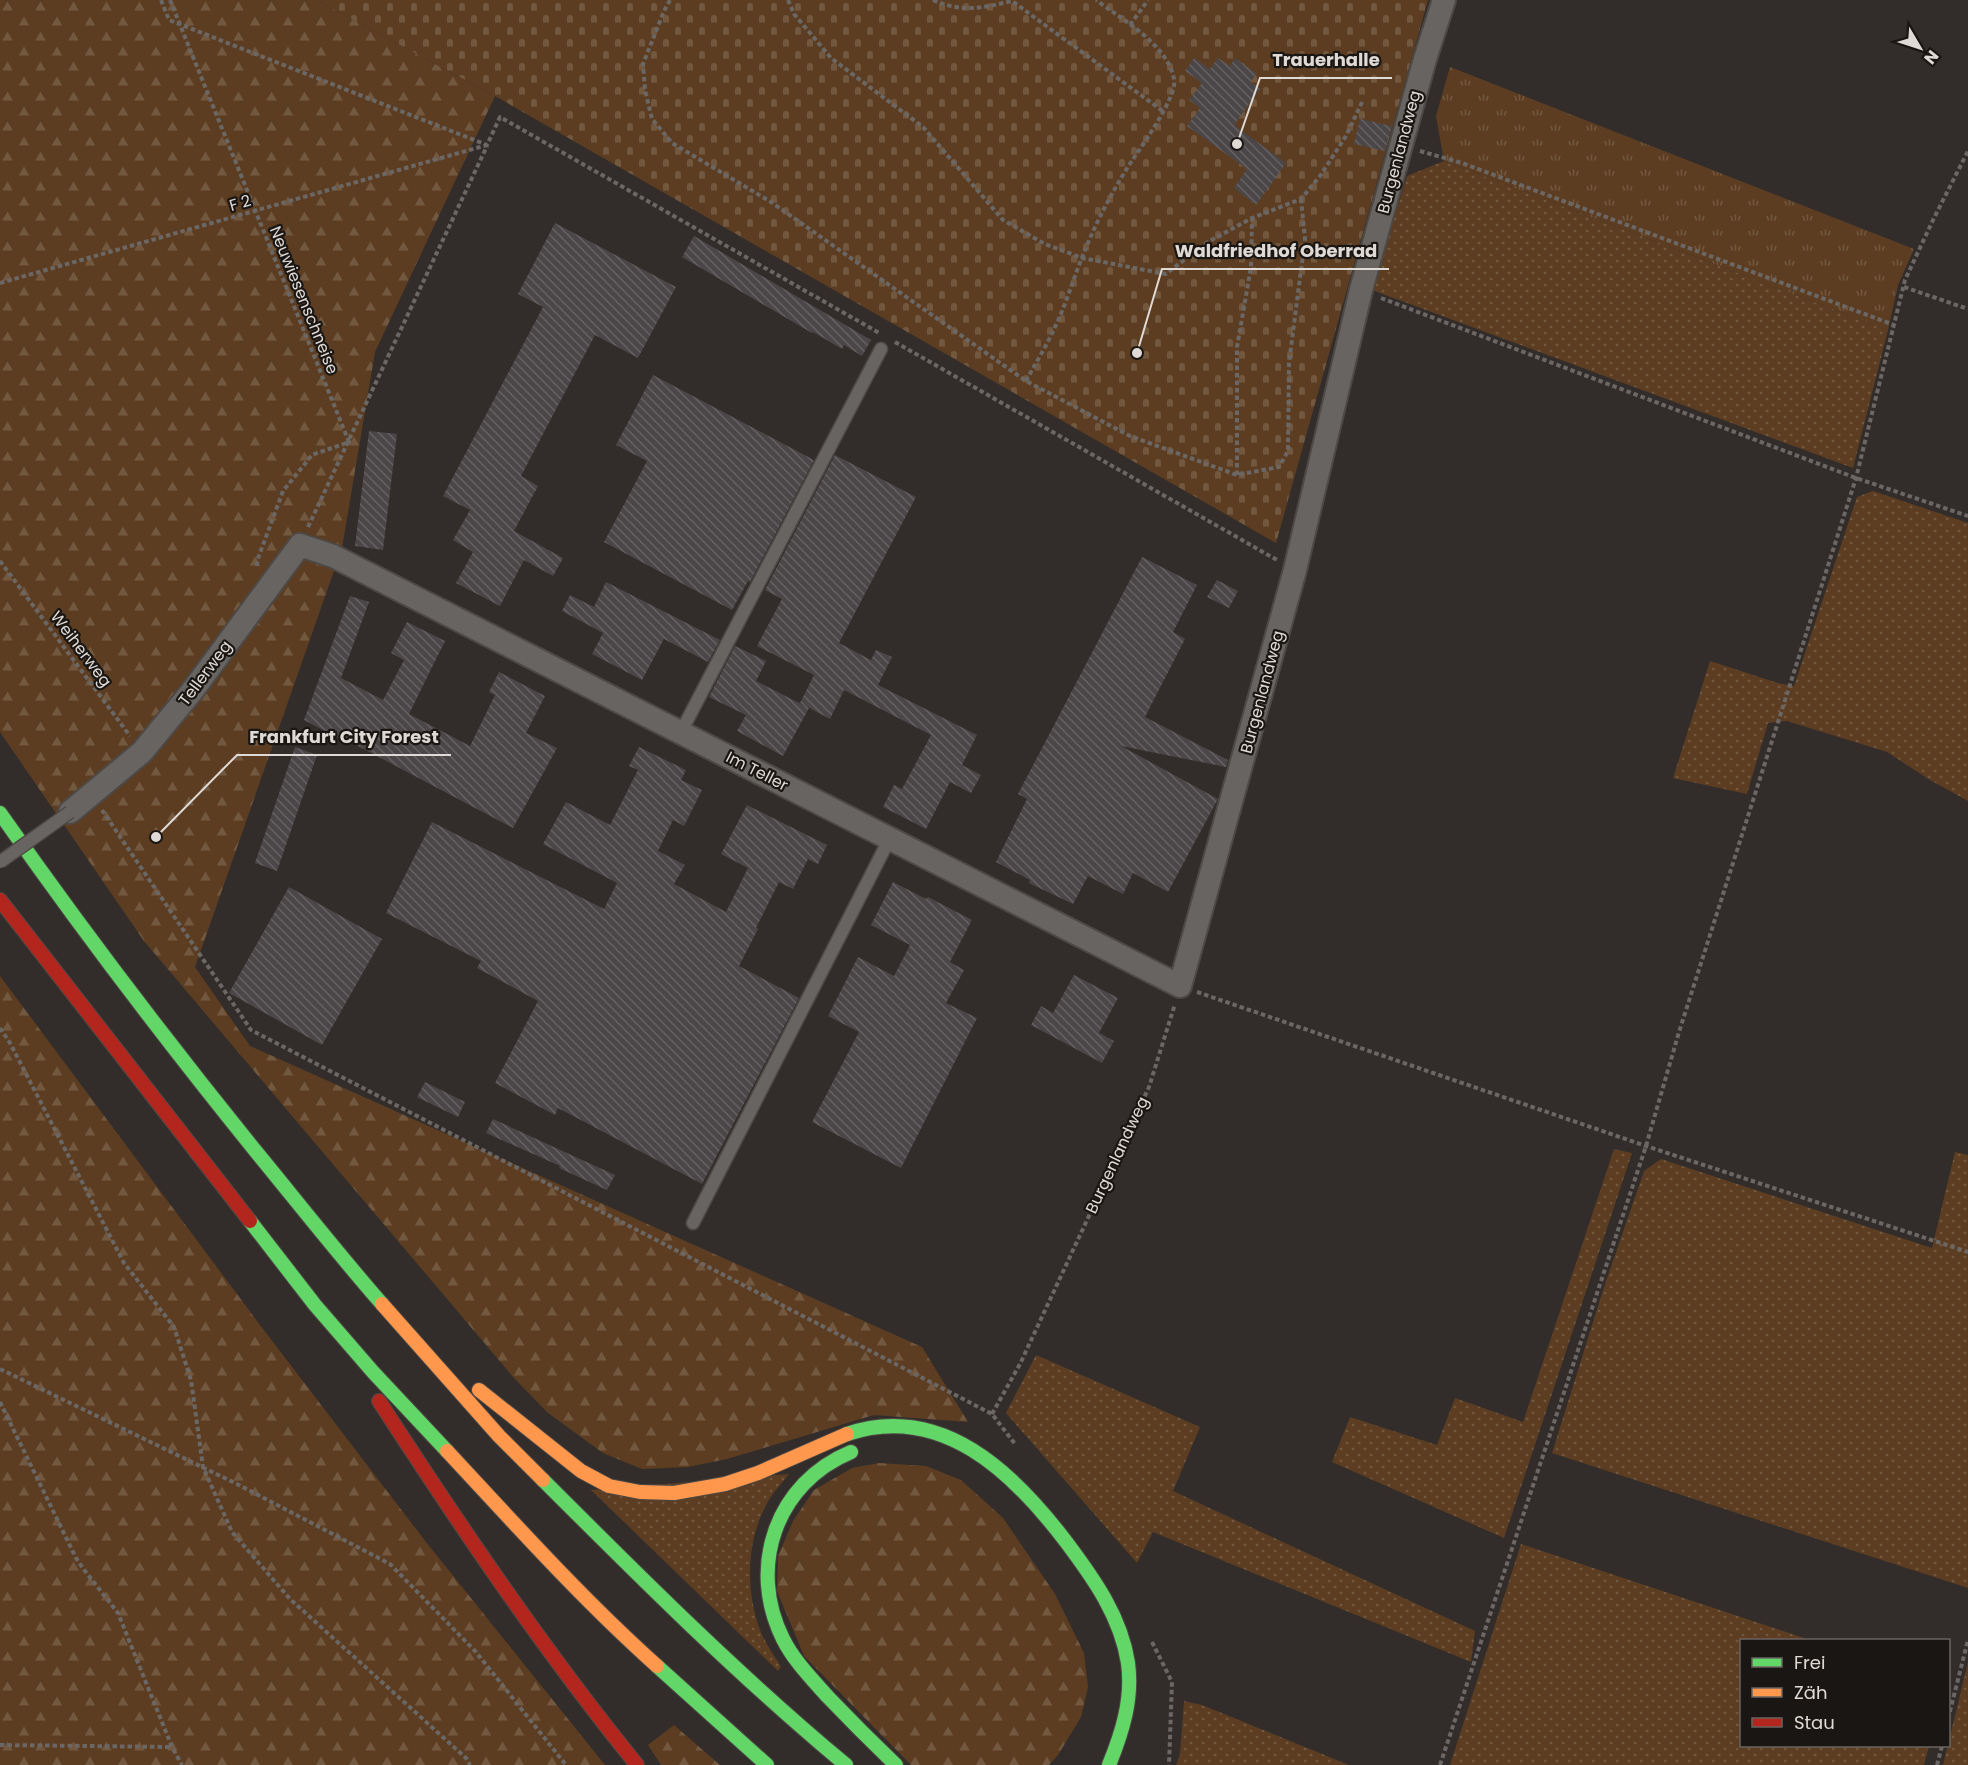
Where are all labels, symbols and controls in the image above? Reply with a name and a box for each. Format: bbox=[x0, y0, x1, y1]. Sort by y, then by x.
north arrow bbox=[1890, 18, 1950, 78]
callout: Trauerhalle bbox=[1260, 42, 1392, 78]
text: N bbox=[1919, 45, 1944, 69]
text: Trauerhalle bbox=[1272, 47, 1380, 72]
street label: Burgenlandweg bbox=[1372, 88, 1426, 216]
street label: F 2 bbox=[226, 189, 254, 217]
street label: Neuwiesenschneise bbox=[264, 223, 344, 377]
callout: Waldfriedhof Oberrad bbox=[1162, 233, 1389, 269]
text: Waldfriedhof Oberrad bbox=[1175, 238, 1377, 263]
street label: Weiherweg bbox=[45, 606, 117, 692]
street label: Burgenlandweg bbox=[1235, 628, 1289, 756]
street label: Tellerweg bbox=[173, 636, 237, 710]
callout: Frankfurt City Forest bbox=[237, 719, 451, 755]
text: Frankfurt City Forest bbox=[249, 724, 439, 749]
street label: Im Teller bbox=[722, 746, 792, 796]
street label: Burgenlandweg bbox=[1080, 1093, 1154, 1217]
legend bbox=[1740, 1639, 1950, 1747]
text: Frei bbox=[1794, 1650, 1825, 1675]
text: Zäh bbox=[1794, 1680, 1827, 1705]
text: Stau bbox=[1794, 1710, 1835, 1735]

